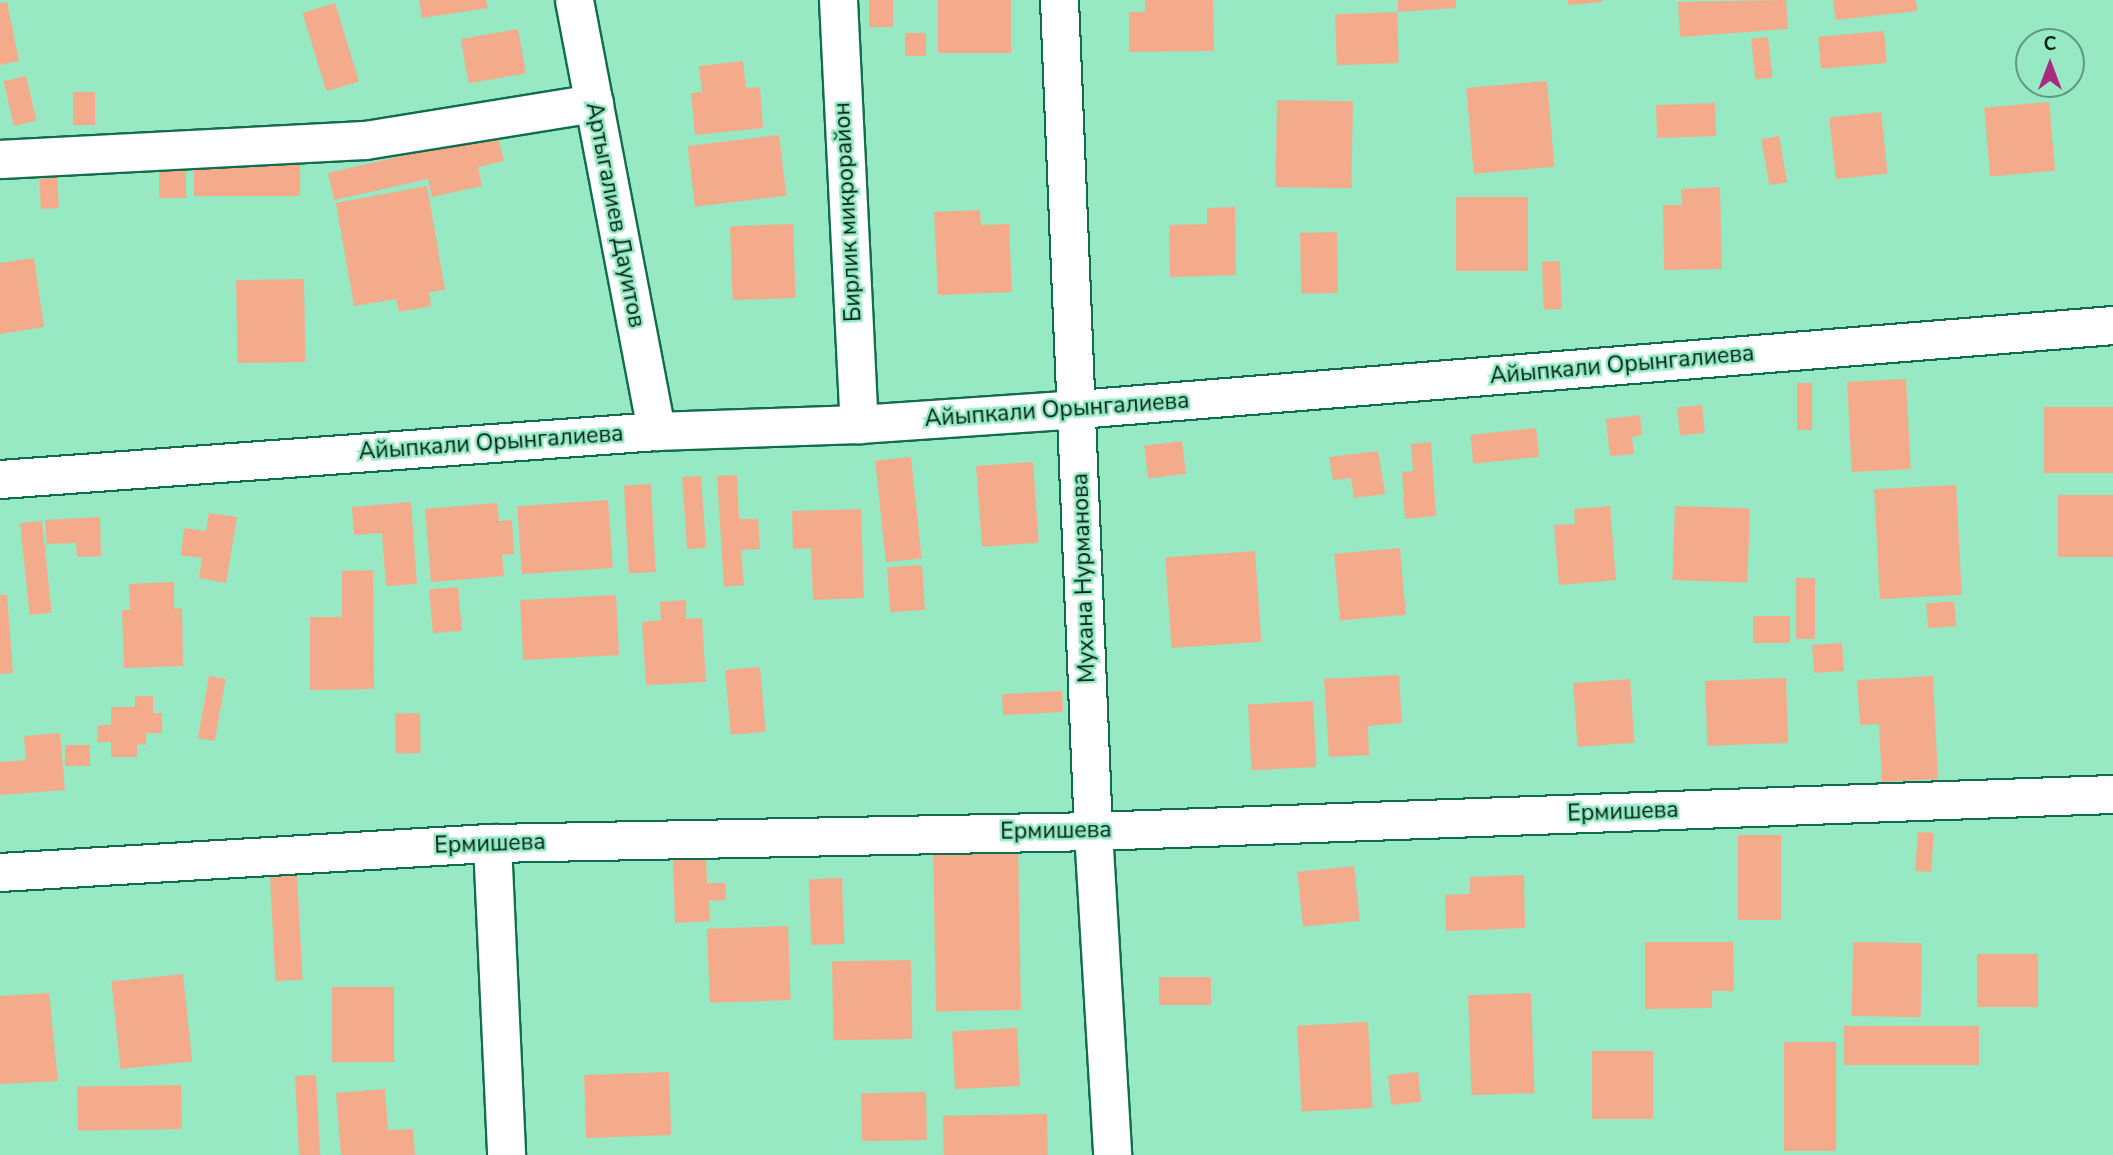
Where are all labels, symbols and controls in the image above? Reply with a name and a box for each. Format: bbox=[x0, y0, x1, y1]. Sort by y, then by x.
north arrow bbox=[2015, 28, 2085, 98]
text: С bbox=[2044, 31, 2056, 57]
street label: Артыгалиев Дауитов bbox=[580, 100, 650, 330]
street label: Бирлик микрорайон bbox=[828, 101, 868, 323]
street label: Айыпкали Орынгалиева bbox=[1489, 340, 1755, 390]
street label: Айыпкали Орынгалиева bbox=[924, 387, 1190, 433]
street label: Айыпкали Орынгалиева bbox=[358, 420, 624, 466]
street label: Мухана Нурманова bbox=[1067, 472, 1101, 684]
street label: Ермишева bbox=[1567, 796, 1679, 828]
street label: Ермишева bbox=[1000, 816, 1112, 846]
street label: Ермишева bbox=[434, 828, 546, 860]

